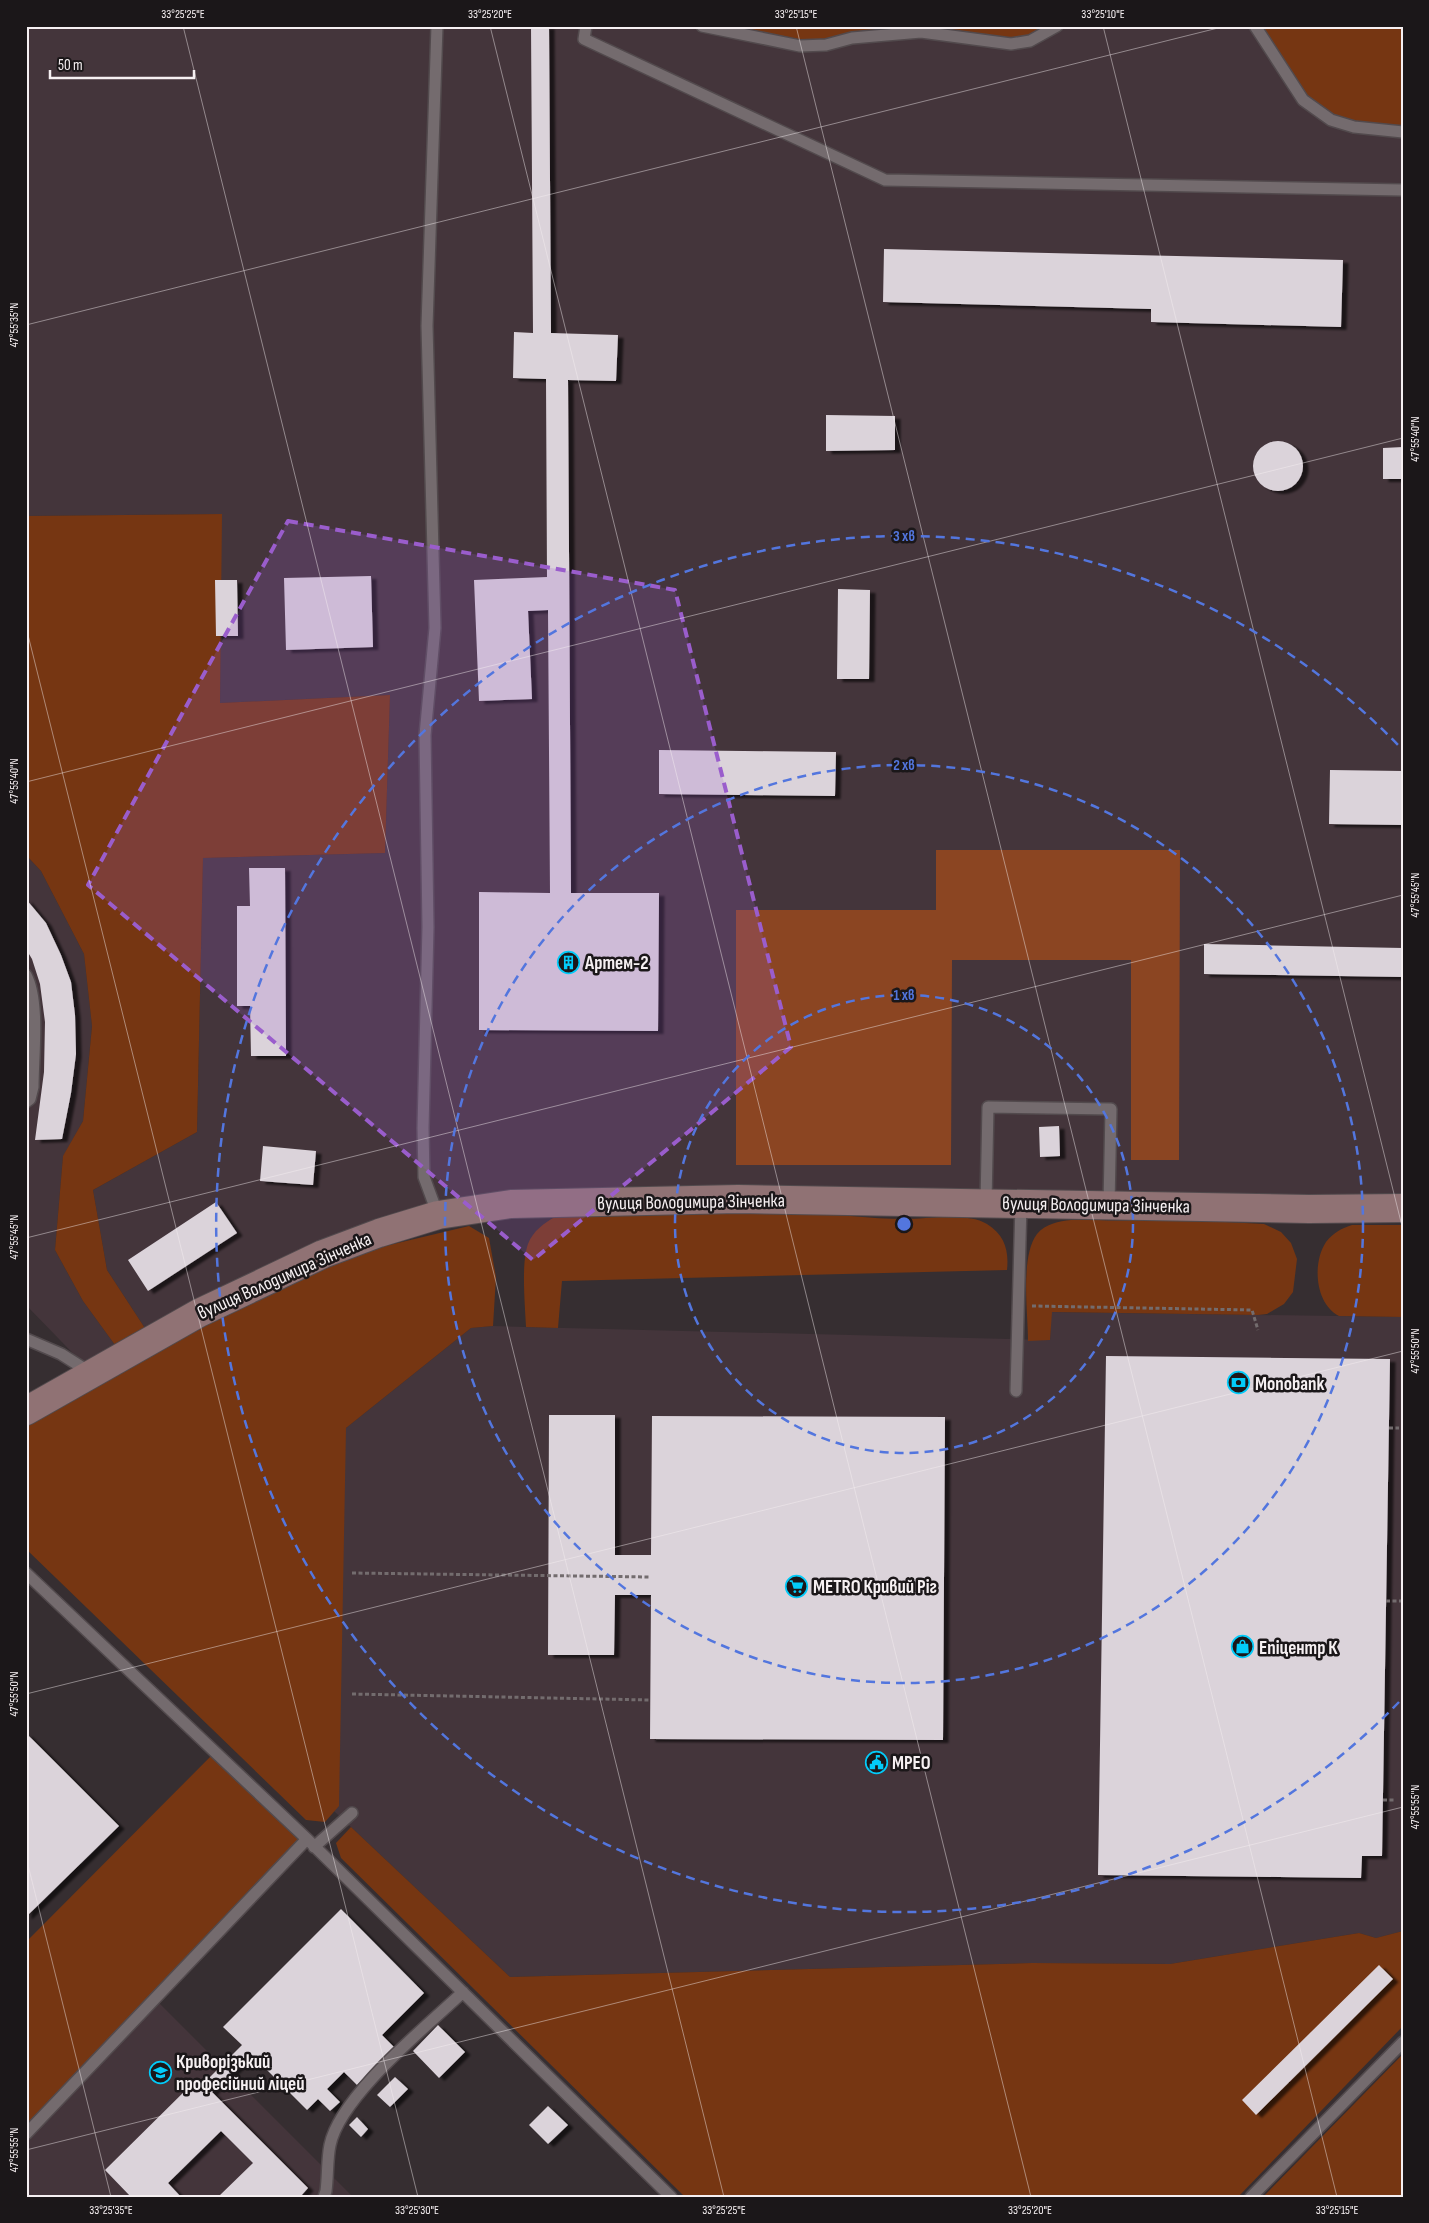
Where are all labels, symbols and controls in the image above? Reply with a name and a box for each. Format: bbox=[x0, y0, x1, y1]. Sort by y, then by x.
text: 33°25'25"E bbox=[161, 7, 205, 22]
text: 33°25'20"E bbox=[468, 7, 512, 22]
text: 33°25'15"E bbox=[775, 7, 817, 22]
text: 33°25'10"E bbox=[1081, 7, 1125, 22]
scale bar bbox=[50, 48, 194, 80]
text: 50 m bbox=[58, 56, 83, 75]
text: 47°55'35"N bbox=[7, 303, 22, 347]
text: 47°55'40"N bbox=[1408, 416, 1423, 462]
text: 3 хв bbox=[893, 527, 915, 546]
text: 2 хв bbox=[893, 756, 915, 775]
text: 47°55'40"N bbox=[7, 758, 22, 804]
text: 47°55'45"N bbox=[1408, 873, 1423, 917]
building icon: Артем-2 bbox=[557, 950, 581, 974]
place label: Артем-2 bbox=[584, 952, 649, 975]
text: 1 хв bbox=[893, 986, 915, 1005]
street label: вулиця Володимира Зінченка bbox=[597, 1189, 785, 1216]
street label: вулиця Володимира Зінченка bbox=[1002, 1192, 1190, 1219]
text: 47°55'45"N bbox=[7, 1215, 22, 1259]
centre of rings bbox=[895, 1215, 913, 1233]
street label: вулиця Володимира Зінченка bbox=[194, 1228, 375, 1325]
text: 47°55'50"N bbox=[1408, 1328, 1423, 1374]
bank icon: Monobank bbox=[1227, 1371, 1251, 1395]
place label: Monobank bbox=[1255, 1373, 1325, 1396]
supermarket icon: METRO Кривий Ріг bbox=[785, 1574, 809, 1598]
place label: METRO Кривий Ріг bbox=[813, 1576, 937, 1599]
shop icon: Епіцентр К bbox=[1231, 1635, 1255, 1659]
place label: Епіцентр К bbox=[1259, 1637, 1338, 1660]
text: 47°55'50"N bbox=[7, 1671, 22, 1717]
public building icon: МРЕО bbox=[864, 1750, 888, 1774]
place label: МРЕО bbox=[892, 1752, 931, 1775]
text: 47°55'55"N bbox=[1408, 1785, 1423, 1829]
place label: Криворізький професійний ліцей bbox=[176, 2051, 304, 2096]
school or university icon: Криворізький професійний ліцей bbox=[148, 2060, 172, 2084]
text: 47°55'55"N bbox=[7, 2128, 22, 2172]
text: 33°25'35"E bbox=[89, 2203, 133, 2218]
text: 33°25'30"E bbox=[395, 2203, 439, 2218]
text: 33°25'25"E bbox=[702, 2203, 746, 2218]
text: 33°25'20"E bbox=[1008, 2203, 1052, 2218]
text: 33°25'15"E bbox=[1316, 2203, 1358, 2218]

